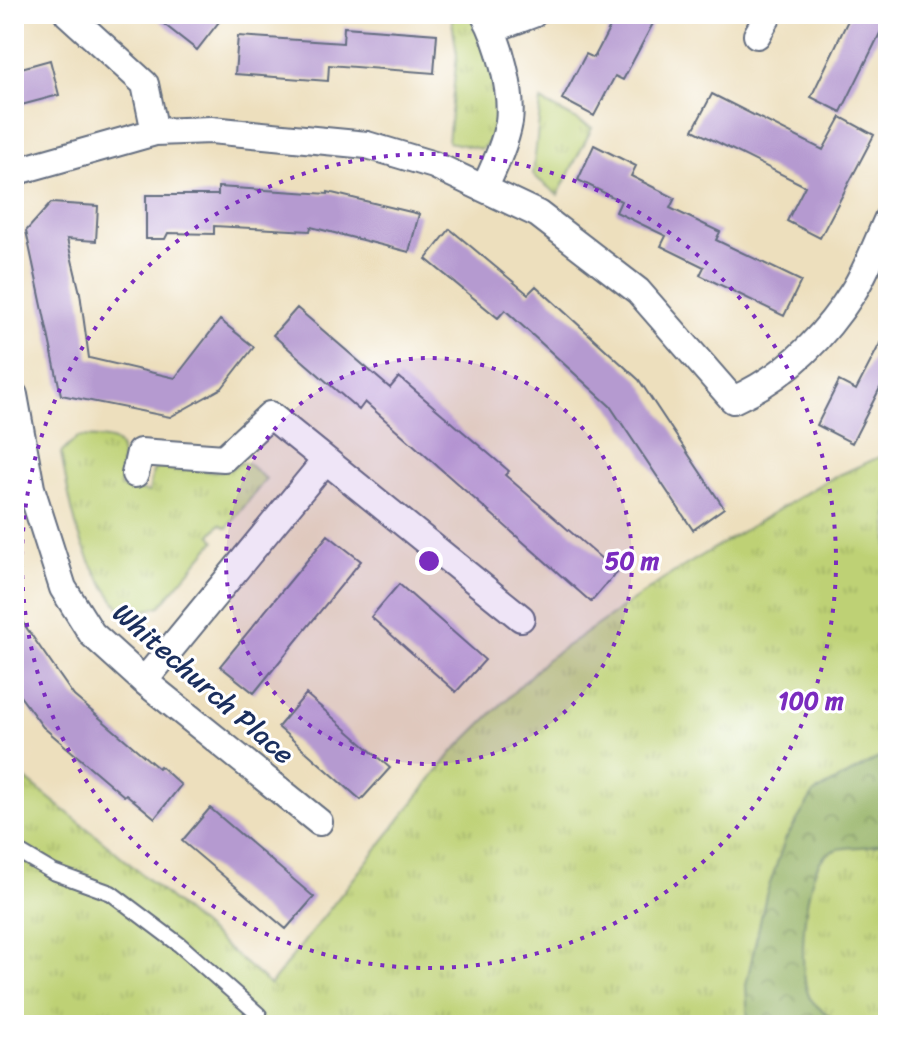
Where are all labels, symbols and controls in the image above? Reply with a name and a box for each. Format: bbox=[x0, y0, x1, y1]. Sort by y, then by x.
text: 50 m bbox=[605, 540, 660, 582]
centre of rings bbox=[415, 547, 443, 575]
street label: Whitechurch Place bbox=[101, 590, 306, 777]
text: 100 m bbox=[778, 680, 844, 722]

